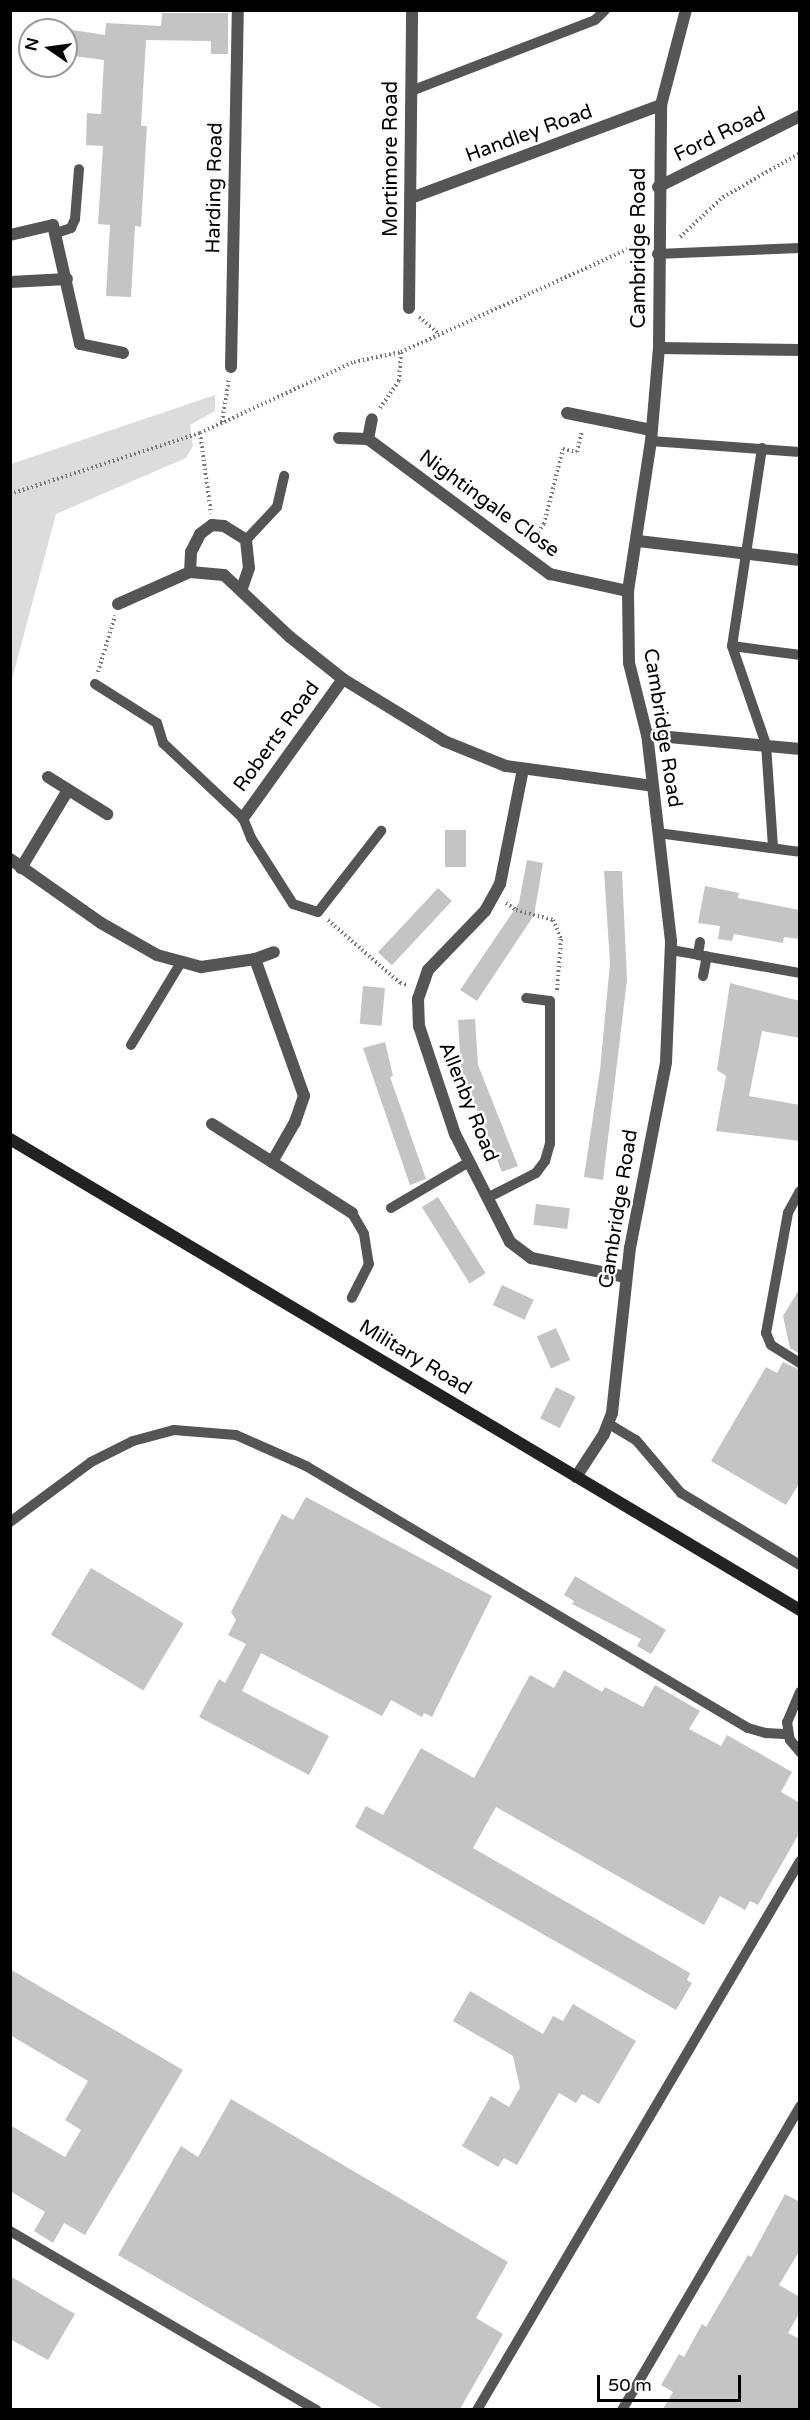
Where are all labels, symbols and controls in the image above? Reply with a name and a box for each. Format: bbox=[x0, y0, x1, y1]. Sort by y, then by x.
north arrow bbox=[18, 18, 78, 78]
text: N bbox=[21, 36, 44, 53]
street label: Mortimore Road bbox=[379, 81, 403, 237]
street label: Handley Road bbox=[462, 100, 596, 168]
street label: Ford Road bbox=[670, 103, 770, 167]
street label: Harding Road bbox=[202, 122, 228, 254]
street label: Cambridge Road bbox=[627, 168, 651, 328]
street label: Nightingale Close bbox=[414, 445, 564, 563]
street label: Cambridge Road bbox=[638, 647, 686, 809]
street label: Roberts Road bbox=[229, 677, 325, 797]
street label: Allenby Road bbox=[433, 1039, 503, 1165]
street label: Cambridge Road bbox=[595, 1128, 643, 1290]
street label: Military Road bbox=[354, 1315, 476, 1401]
scale bar bbox=[600, 2363, 744, 2401]
text: 50 m bbox=[608, 2374, 652, 2396]

